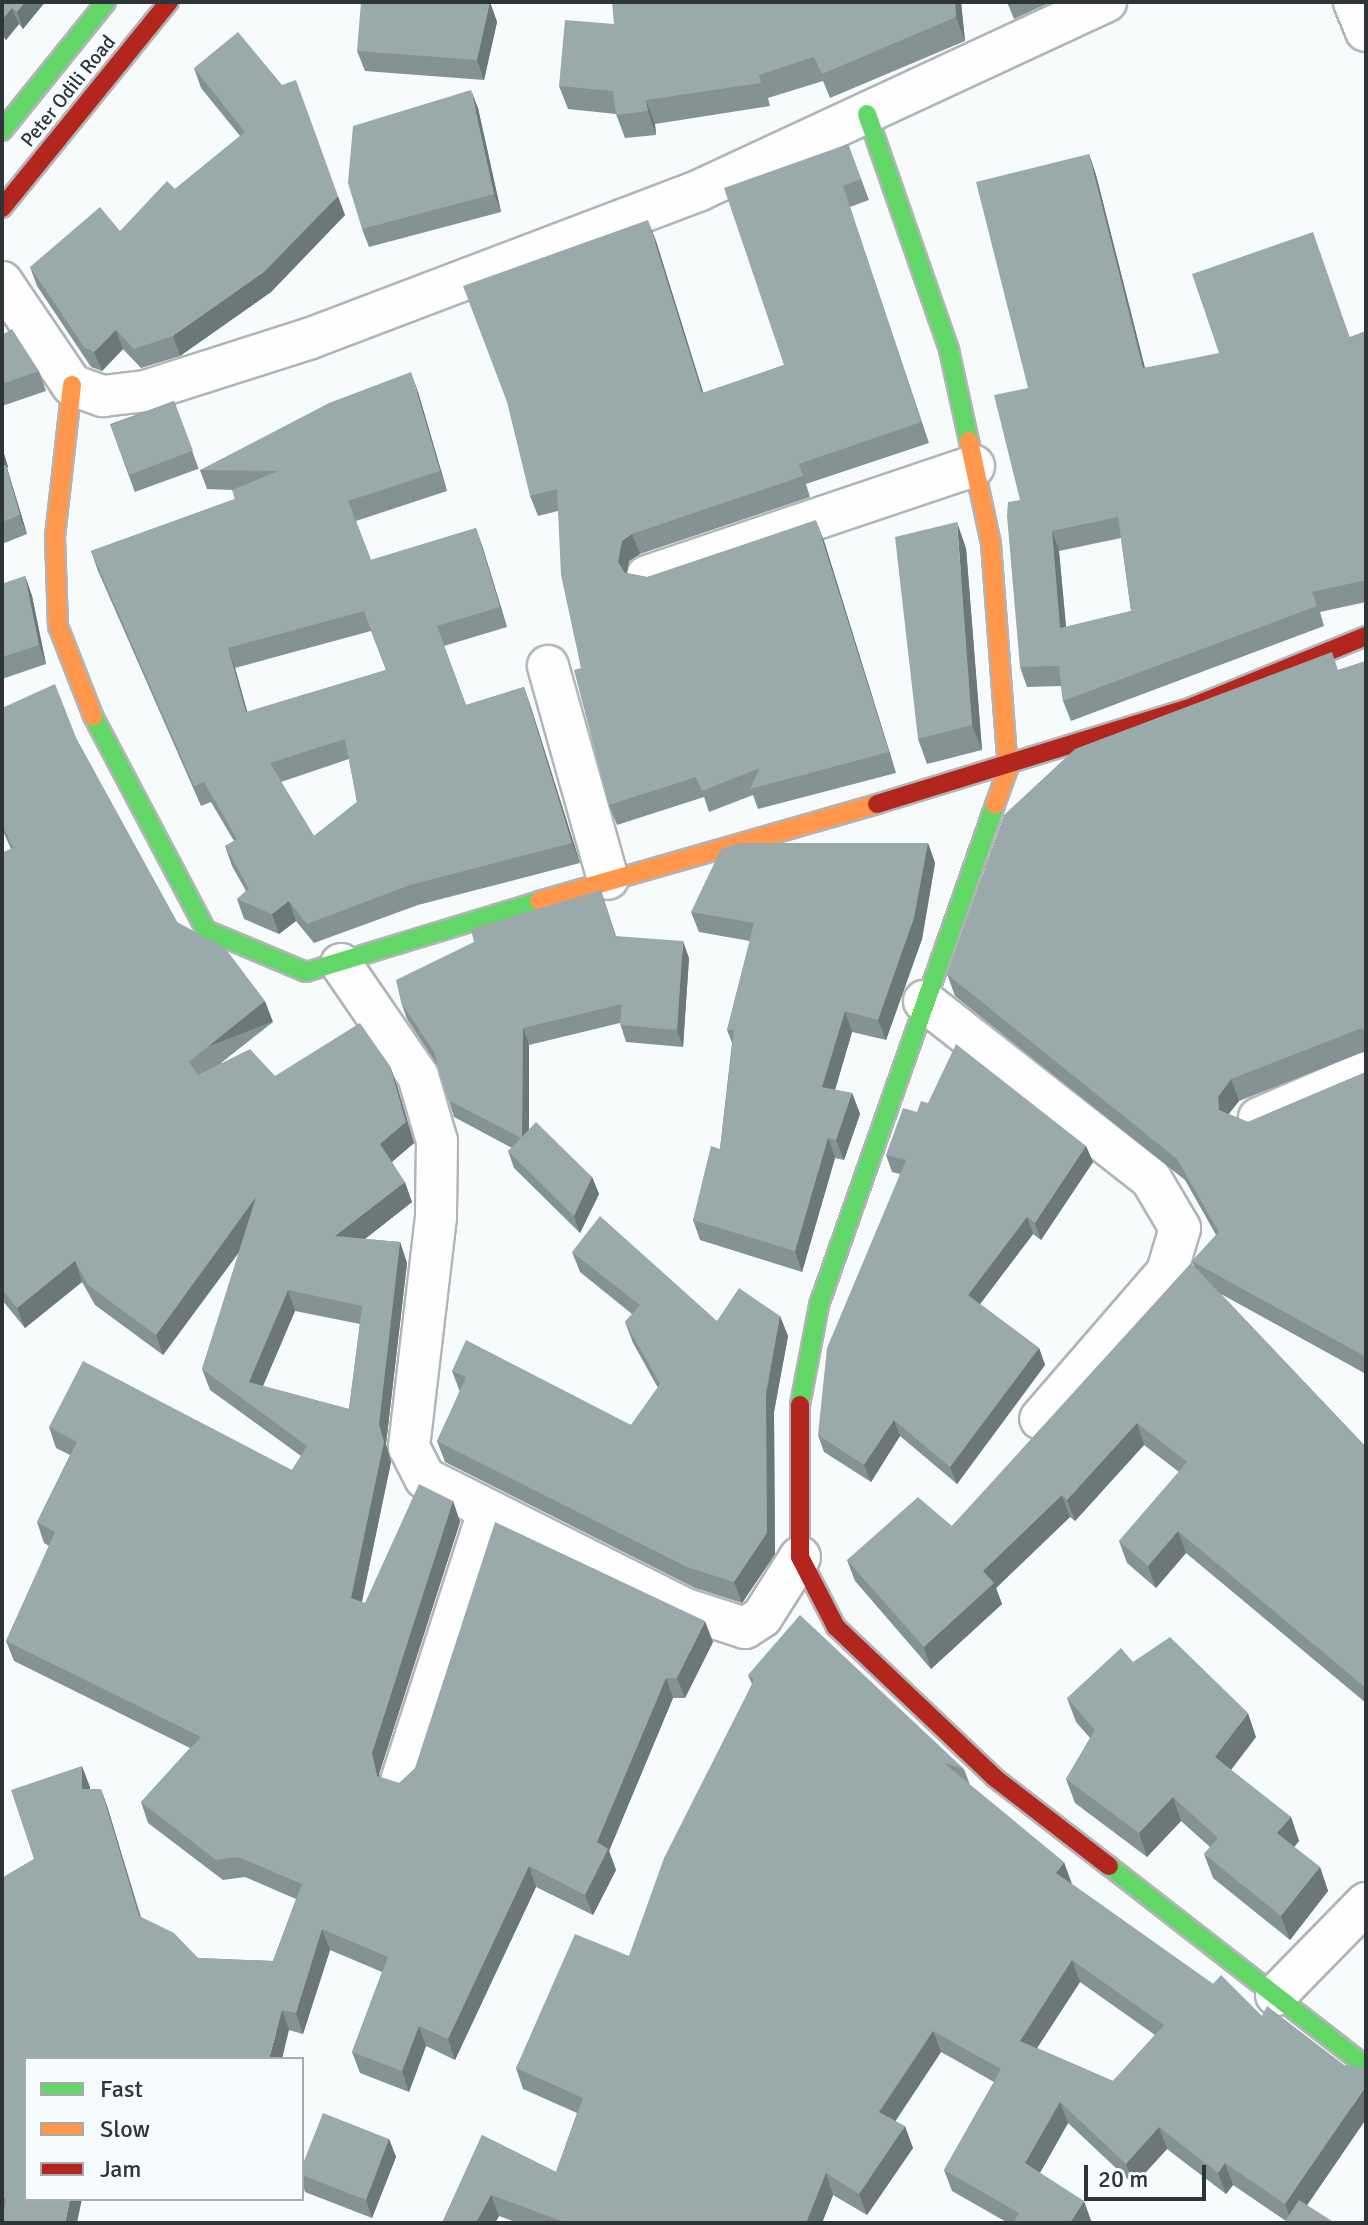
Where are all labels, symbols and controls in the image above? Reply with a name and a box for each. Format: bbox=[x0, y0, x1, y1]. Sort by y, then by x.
street label: Peter Odili Road bbox=[16, 30, 120, 152]
legend bbox=[24, 2057, 304, 2201]
text: Fast bbox=[100, 2074, 143, 2104]
text: Slow bbox=[100, 2114, 150, 2144]
scale bar bbox=[1088, 2149, 1210, 2199]
text: Jam bbox=[100, 2154, 141, 2184]
text: 20 m bbox=[1098, 2164, 1148, 2194]

